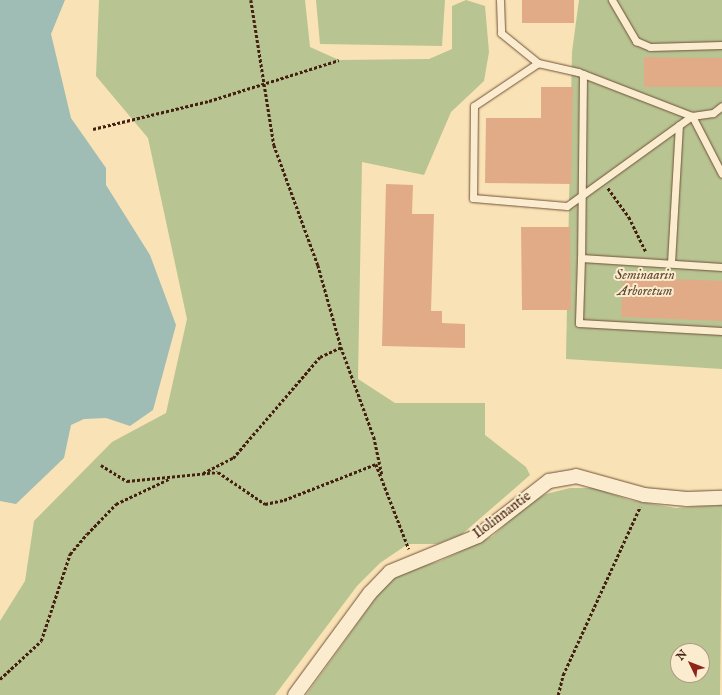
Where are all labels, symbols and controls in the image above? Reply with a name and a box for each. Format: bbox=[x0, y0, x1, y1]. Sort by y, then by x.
park label: Seminaarin Arboretum bbox=[615, 267, 675, 300]
street label: Ilolinnantie bbox=[470, 488, 534, 542]
north arrow bbox=[670, 643, 710, 683]
text: N bbox=[674, 647, 690, 664]

